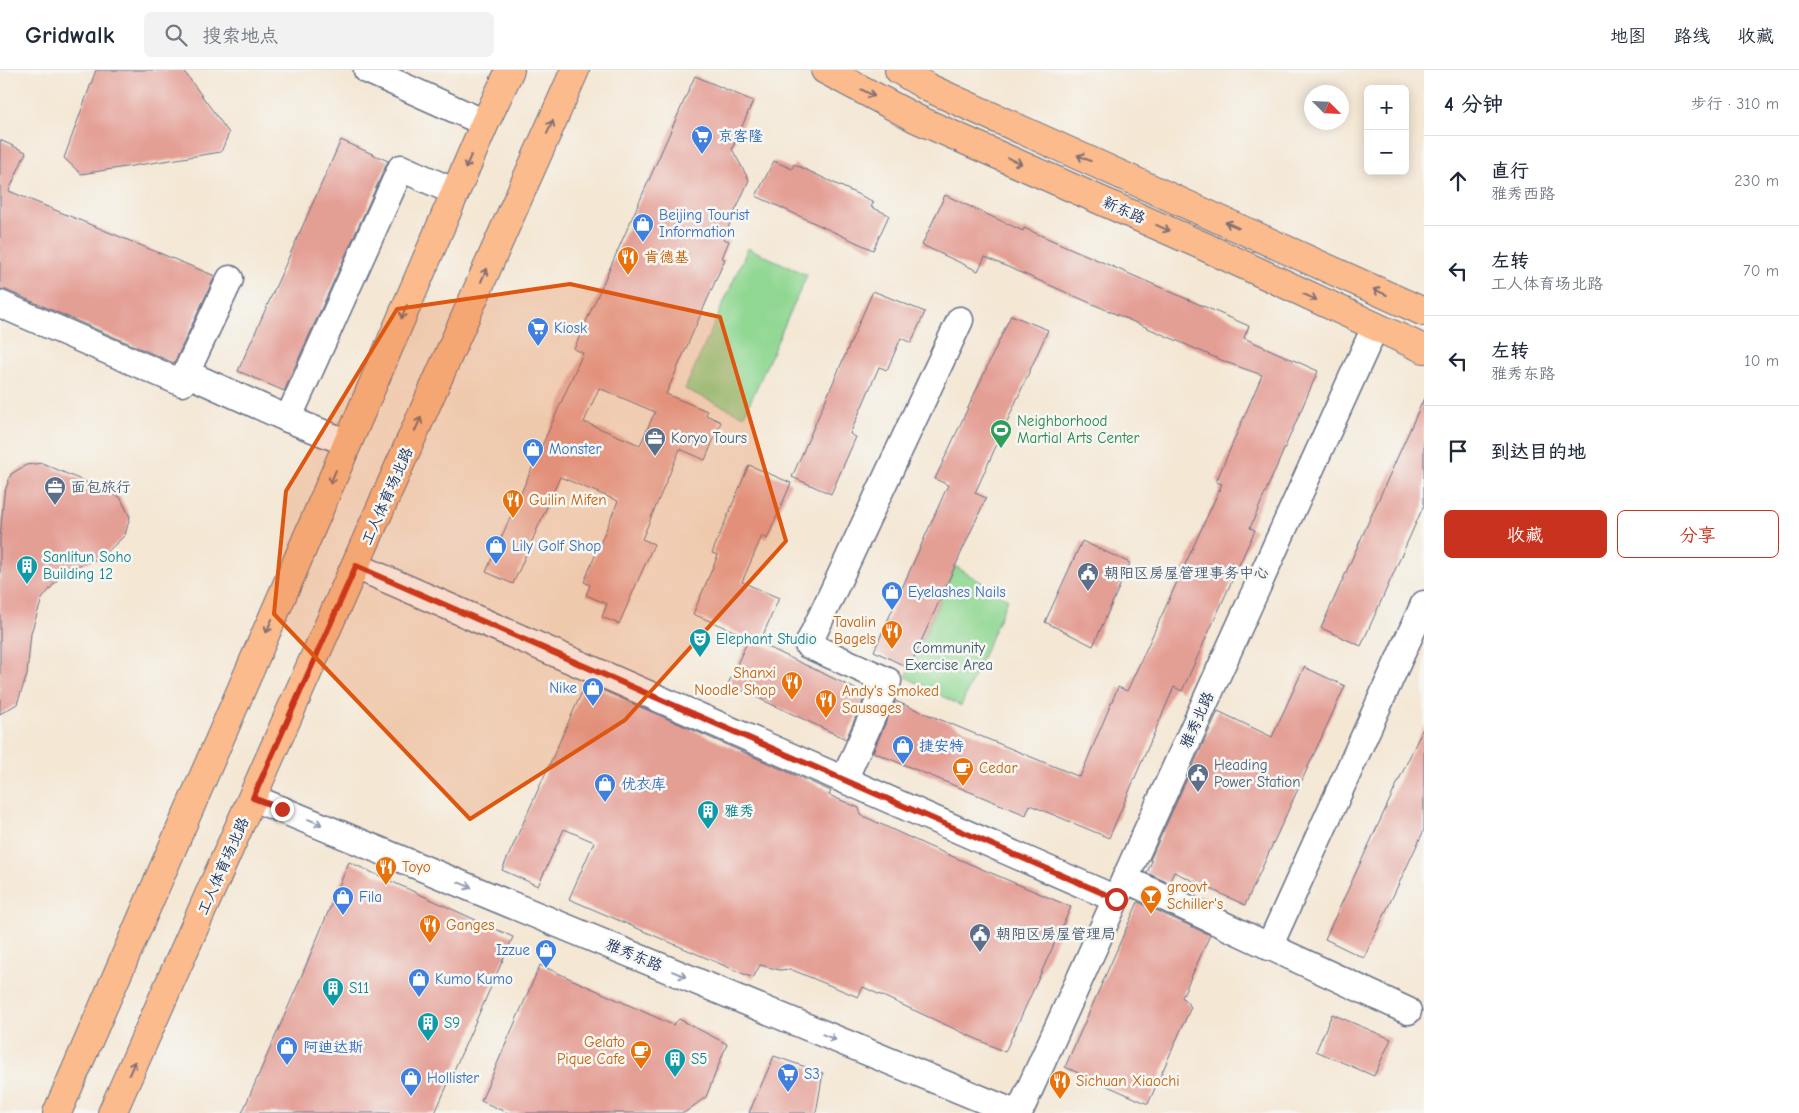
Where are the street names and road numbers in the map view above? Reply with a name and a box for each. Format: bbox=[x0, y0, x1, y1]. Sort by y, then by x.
street label: 新东路 bbox=[1100, 193, 1148, 227]
street label: 工人体育场北路 bbox=[357, 444, 417, 548]
street label: 雅秀北路 bbox=[1177, 689, 1217, 751]
street label: 工人体育场北路 bbox=[193, 814, 253, 918]
street label: 雅秀东路 bbox=[603, 935, 665, 975]

